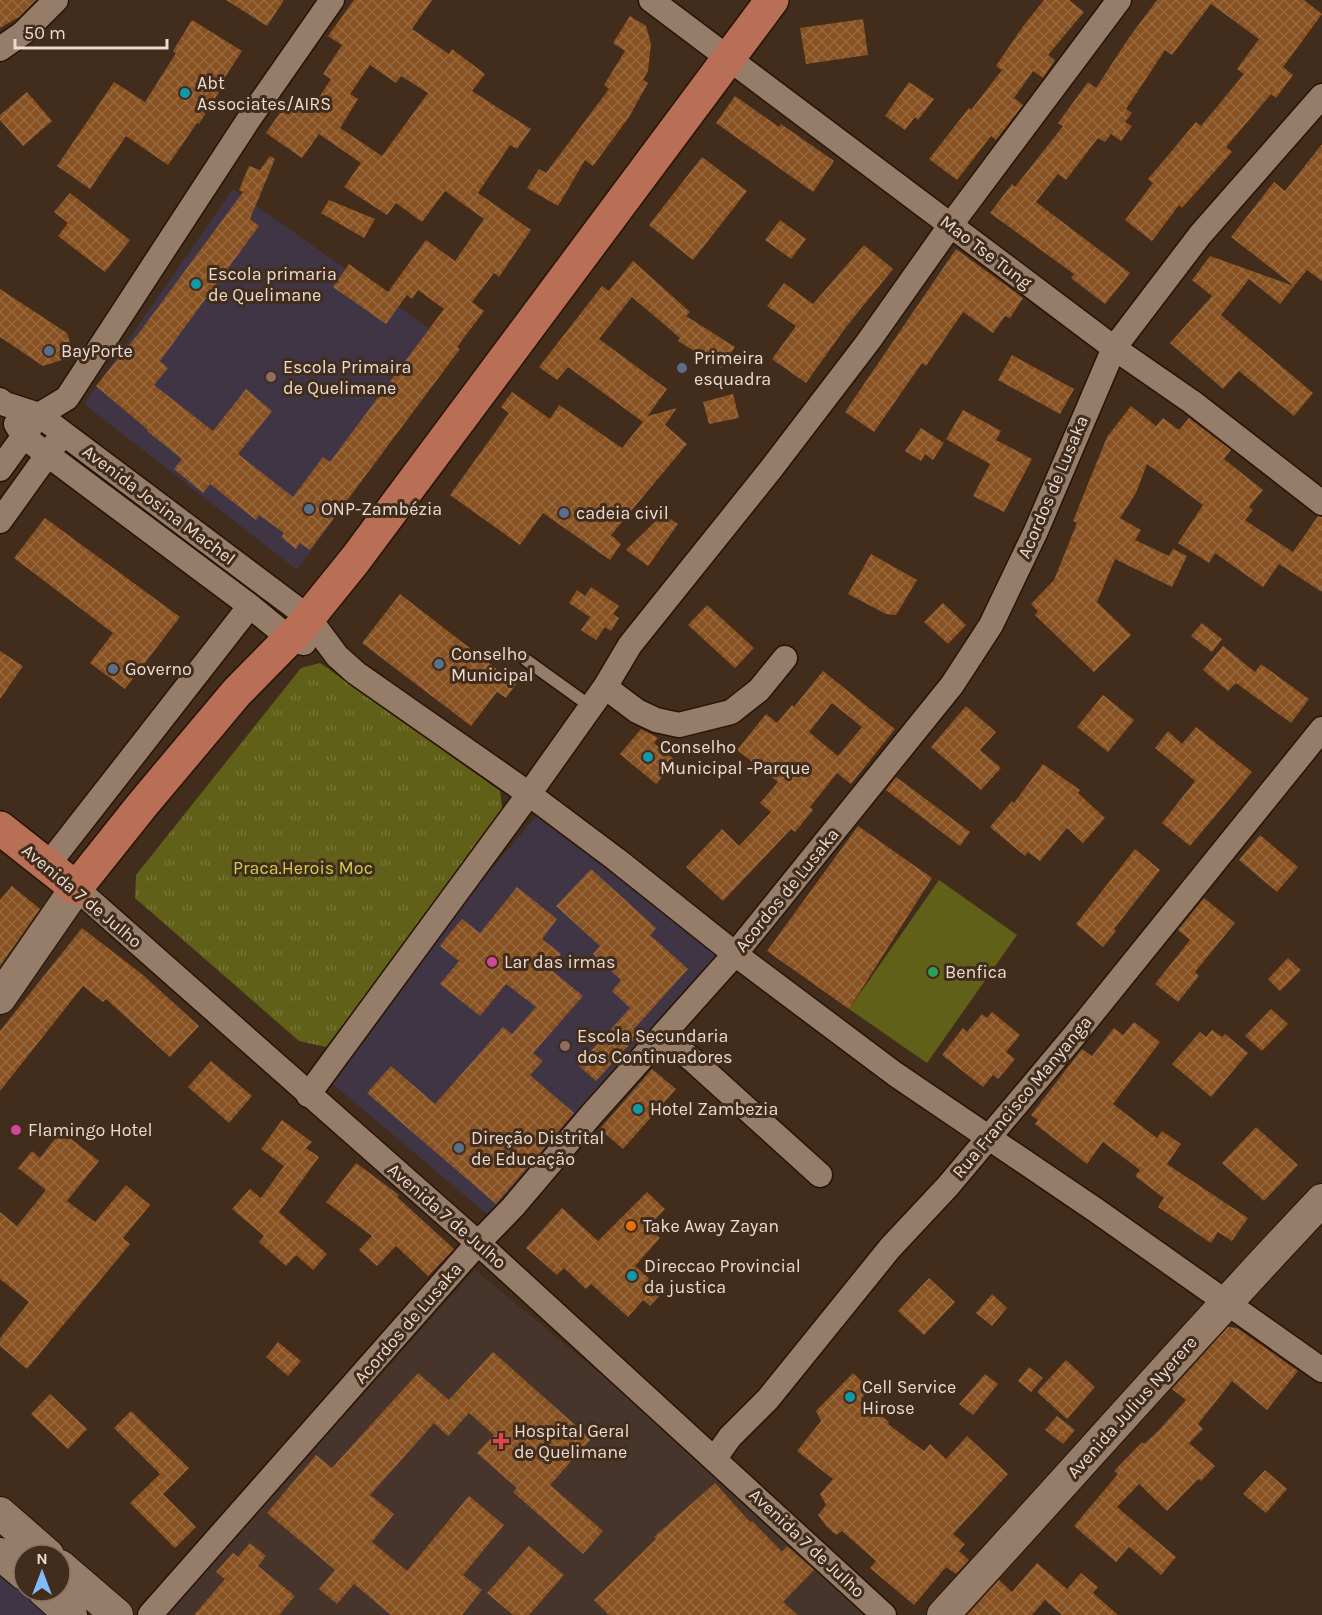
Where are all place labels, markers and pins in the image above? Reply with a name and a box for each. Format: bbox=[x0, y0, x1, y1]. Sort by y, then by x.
place label: Abt Associates/AIRS bbox=[197, 72, 331, 115]
marker: Abt Associates/AIRS bbox=[178, 86, 192, 100]
place label: Escola primaria de Quelimane bbox=[208, 263, 337, 306]
marker: Escola primaria de Quelimane bbox=[189, 277, 203, 291]
place label: BayPorte bbox=[61, 340, 133, 362]
marker: BayPorte bbox=[42, 344, 56, 358]
place label: Primeira esquadra bbox=[694, 347, 771, 390]
place label: Escola Primaira de Quelimane bbox=[283, 356, 411, 399]
marker: Primeira esquadra bbox=[675, 361, 689, 375]
marker: Escola Primaira de Quelimane bbox=[264, 370, 278, 384]
place label: ONP-Zambézia bbox=[321, 498, 442, 520]
marker: ONP-Zambézia bbox=[302, 502, 316, 516]
place label: cadeia civil bbox=[576, 502, 669, 524]
marker: cadeia civil bbox=[557, 506, 571, 520]
place label: Conselho Municipal bbox=[451, 643, 534, 686]
marker: Conselho Municipal bbox=[432, 657, 446, 671]
place label: Governo bbox=[125, 658, 192, 680]
marker: Governo bbox=[106, 662, 120, 676]
place label: Conselho Municipal -Parque bbox=[660, 736, 810, 779]
marker: Conselho Municipal -Parque bbox=[641, 750, 655, 764]
place label: Lar das irmas bbox=[504, 951, 616, 973]
marker: Lar das irmas bbox=[485, 955, 499, 969]
place label: Benfica bbox=[945, 961, 1007, 983]
marker: Benfica bbox=[926, 965, 940, 979]
place label: Escola Secundaria dos Continuadores bbox=[577, 1025, 733, 1068]
marker: Escola Secundaria dos Continuadores bbox=[558, 1039, 572, 1053]
place label: Hotel Zambezia bbox=[650, 1098, 778, 1120]
marker: Hotel Zambezia bbox=[631, 1102, 645, 1116]
place label: Flamingo Hotel bbox=[28, 1119, 153, 1141]
marker: Flamingo Hotel bbox=[9, 1123, 23, 1137]
place label: Direção Distrital de Educação bbox=[471, 1127, 604, 1170]
marker: Direção Distrital de Educação bbox=[452, 1141, 466, 1155]
place label: Take Away Zayan bbox=[643, 1215, 779, 1237]
marker: Take Away Zayan bbox=[624, 1219, 638, 1233]
place label: Direccao Provincial da justica bbox=[644, 1255, 801, 1298]
marker: Direccao Provincial da justica bbox=[625, 1269, 639, 1283]
place label: Cell Service Hirose bbox=[862, 1376, 956, 1419]
marker: Cell Service Hirose bbox=[843, 1390, 857, 1404]
place label: Hospital Geral de Quelimane bbox=[514, 1420, 630, 1463]
marker: Hospital Geral de Quelimane bbox=[492, 1432, 510, 1450]

